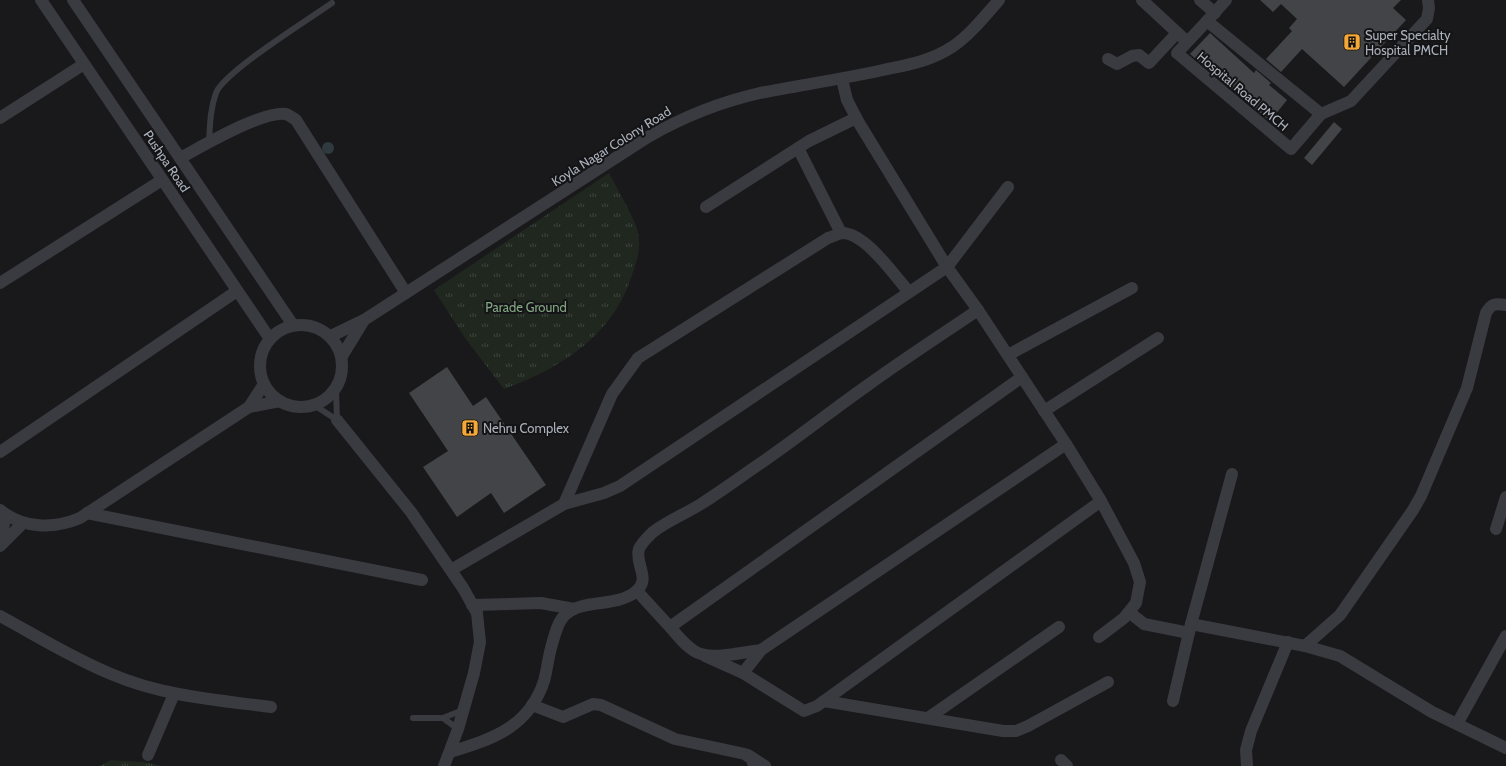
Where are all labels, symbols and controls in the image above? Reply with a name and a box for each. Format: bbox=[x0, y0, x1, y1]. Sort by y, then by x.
place label: Super Specialty Hospital PMCH bbox=[1365, 27, 1451, 58]
building icon: Super Specialty Hospital PMCH bbox=[1342, 32, 1362, 52]
street label: Hospital Road PMCH bbox=[1194, 48, 1292, 134]
street label: Koyla Nagar Colony Road bbox=[548, 103, 674, 189]
street label: Pushpa Road bbox=[140, 127, 194, 195]
park label: Parade Ground bbox=[485, 299, 567, 315]
building icon: Nehru Complex bbox=[460, 418, 480, 438]
place label: Nehru Complex bbox=[483, 420, 570, 436]

